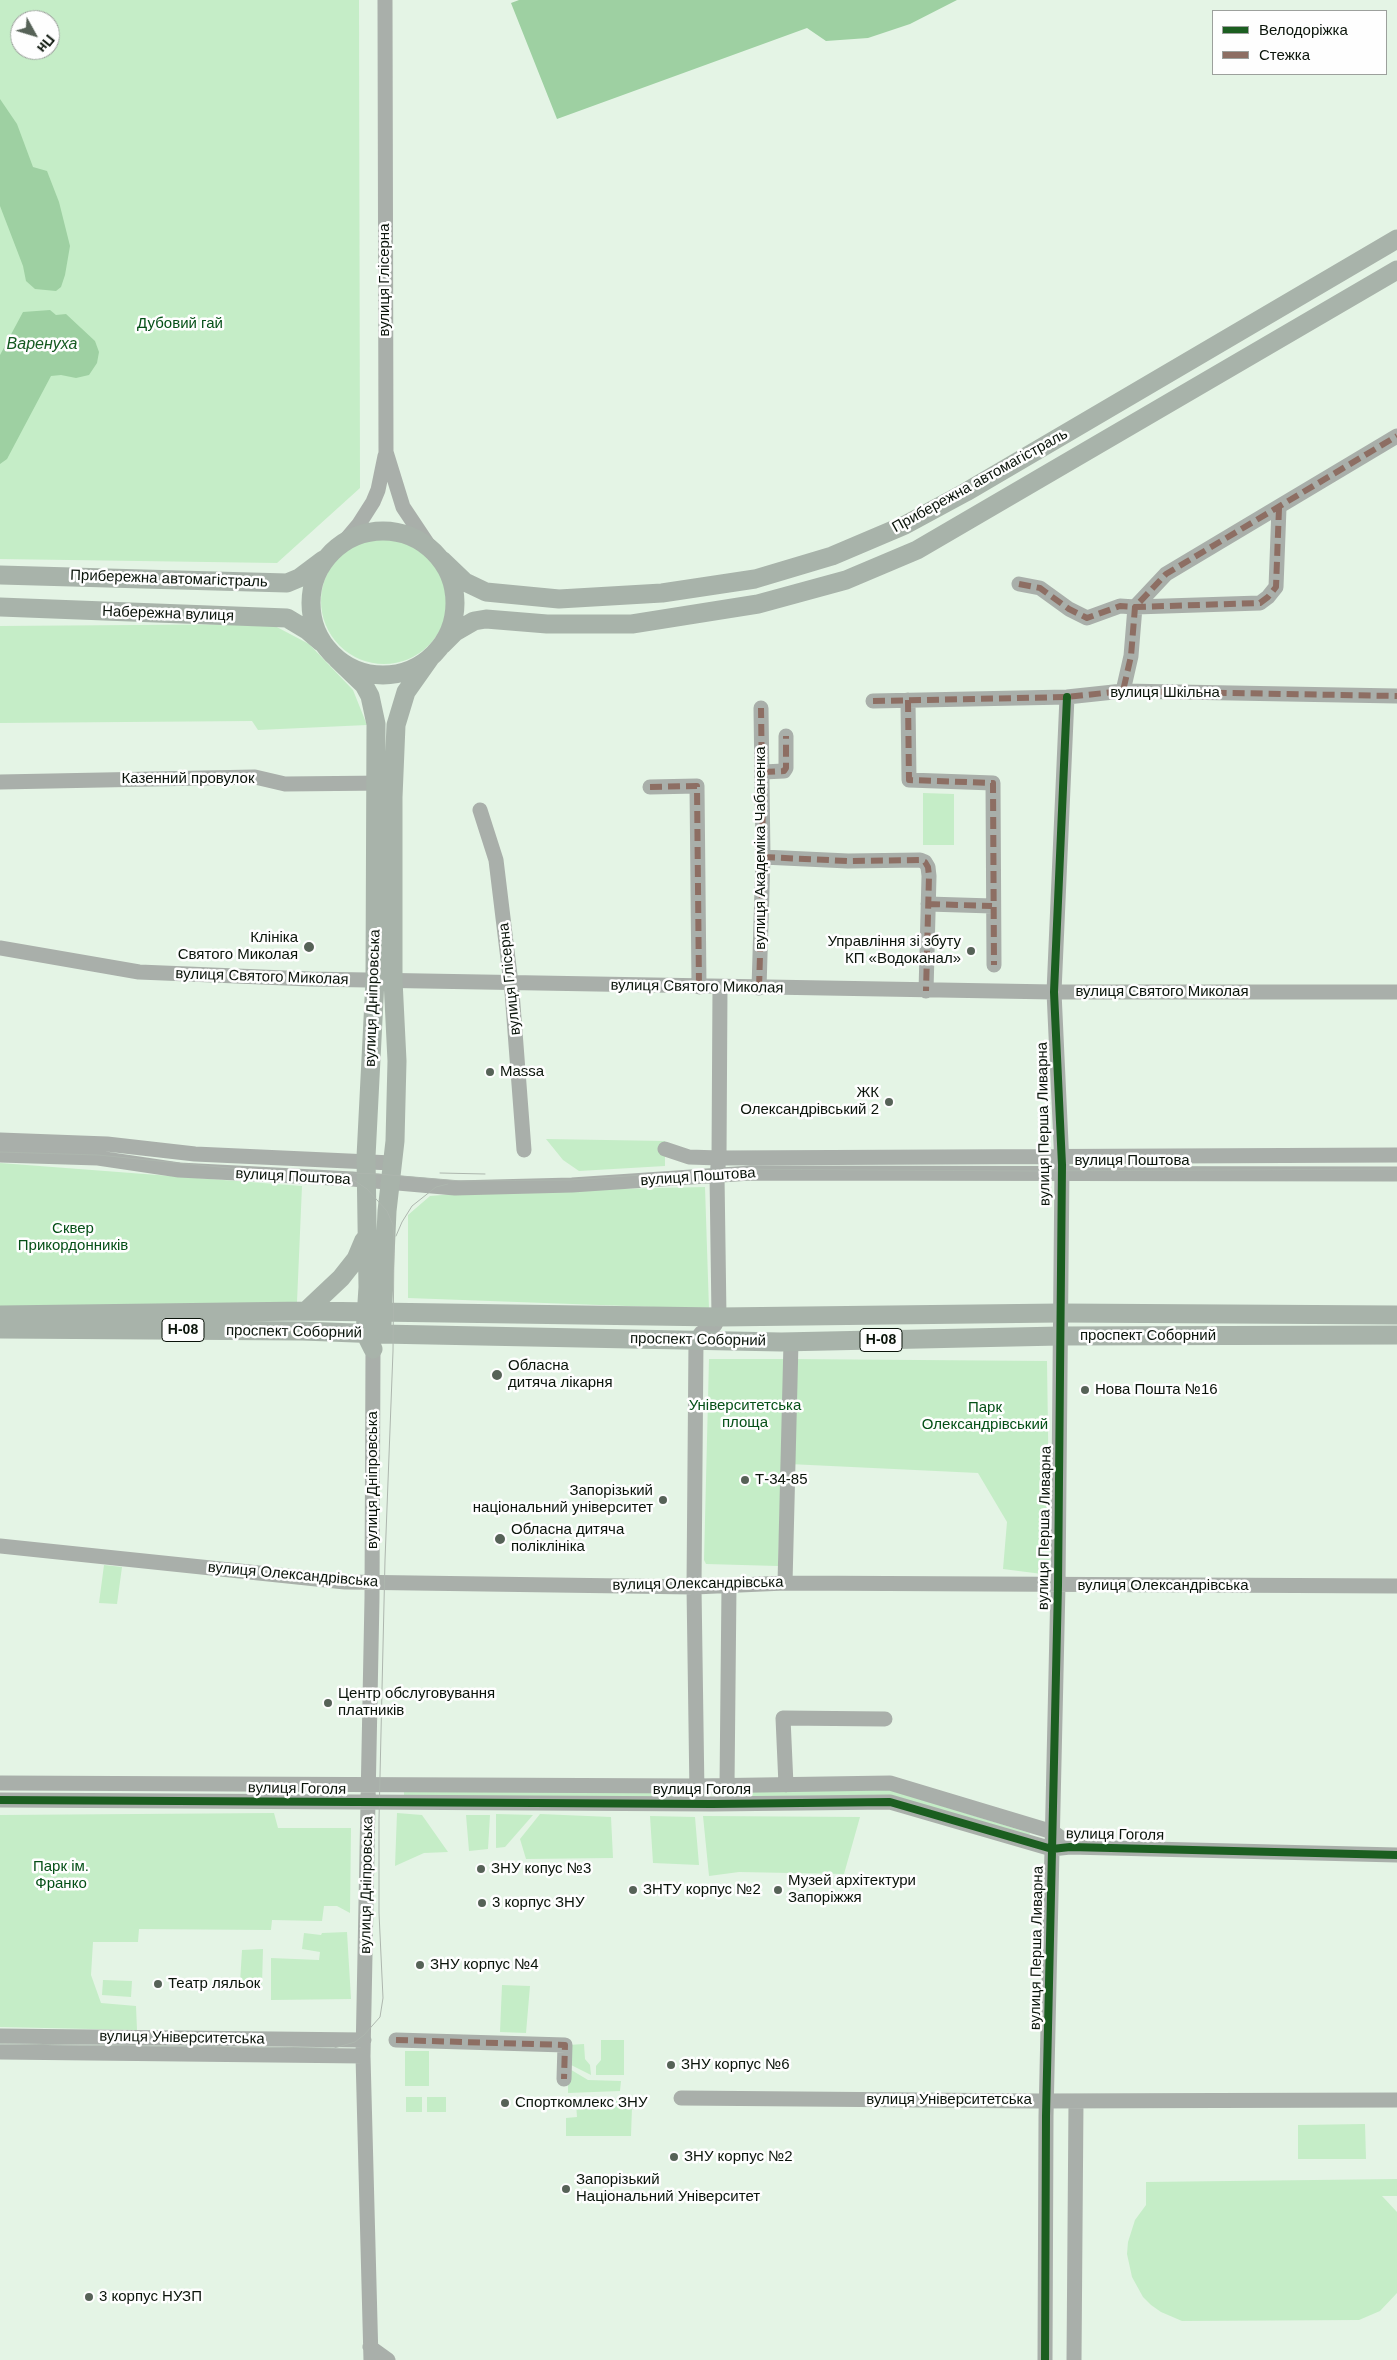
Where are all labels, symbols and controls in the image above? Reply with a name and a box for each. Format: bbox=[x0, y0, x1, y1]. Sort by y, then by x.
north arrow bbox=[10, 10, 60, 60]
legend bbox=[1212, 10, 1387, 75]
text: Велодоріжка bbox=[1259, 21, 1348, 38]
text: Пн bbox=[34, 32, 58, 56]
text: Стежка bbox=[1259, 46, 1310, 63]
street label: вулиця Глісерна bbox=[376, 224, 394, 336]
park label: Дубовий гай bbox=[137, 315, 223, 333]
water label: Варенуха bbox=[7, 335, 77, 355]
street label: Прибережна автомагістраль bbox=[889, 425, 1071, 537]
street label: Прибережна автомагістраль bbox=[70, 567, 268, 591]
street label: Набережна вулиця bbox=[102, 603, 234, 625]
street label: вулиця Шкільна bbox=[1110, 684, 1220, 702]
street label: вулиця Академіка Чабаненка bbox=[752, 746, 770, 950]
street label: Казенний провулок bbox=[122, 770, 254, 788]
street label: вулиця Глісерна bbox=[495, 922, 525, 1036]
place label: Клініка Святого Миколая bbox=[178, 929, 298, 964]
street label: вулиця Дніпровська bbox=[362, 929, 384, 1067]
place label: Управлiння зi збуту КП «Водоканал» bbox=[827, 933, 961, 968]
marker: Клініка Святого Миколая bbox=[302, 940, 316, 954]
marker: Управлiння зi збуту КП «Водоканал» bbox=[965, 945, 977, 957]
street label: вулиця Святого Миколая bbox=[175, 965, 349, 989]
street label: вулиця Святого Миколая bbox=[610, 976, 784, 998]
street label: вулиця Святого Миколая bbox=[1075, 983, 1249, 1001]
street label: вулиця Перша Ливарна bbox=[1034, 1042, 1054, 1206]
place label: Massa bbox=[500, 1063, 544, 1081]
marker: Massa bbox=[484, 1066, 496, 1078]
place label: ЖК Олександрівський 2 bbox=[740, 1084, 879, 1119]
marker: ЖК Олександрівський 2 bbox=[883, 1096, 895, 1108]
street label: вулиця Поштова bbox=[1074, 1152, 1190, 1170]
street label: вулиця Поштова bbox=[640, 1164, 756, 1190]
street label: вулиця Поштова bbox=[235, 1165, 351, 1189]
park label: Сквер Прикордонників bbox=[18, 1220, 128, 1255]
road number: Н-08 bbox=[162, 1318, 204, 1342]
street label: проспект Соборний bbox=[226, 1322, 362, 1342]
street label: проспект Соборний bbox=[1080, 1327, 1216, 1345]
road number: Н-08 bbox=[860, 1328, 902, 1352]
street label: проспект Соборний bbox=[630, 1330, 766, 1350]
place label: Обласна дитяча лікарня bbox=[508, 1357, 613, 1392]
marker: Обласна дитяча лікарня bbox=[490, 1368, 504, 1382]
place label: Нова Пошта №16 bbox=[1095, 1381, 1218, 1399]
marker: Нова Пошта №16 bbox=[1079, 1384, 1091, 1396]
park label: Університетська площа bbox=[689, 1397, 801, 1432]
park label: Парк Олександрівський bbox=[922, 1399, 1048, 1434]
street label: вулиця Дніпровська bbox=[364, 1411, 382, 1549]
street label: вулиця Перша Ливарна bbox=[1035, 1446, 1055, 1610]
place label: Т-34-85 bbox=[755, 1471, 808, 1489]
marker: Т-34-85 bbox=[739, 1474, 751, 1486]
place label: Запорізький національний університет bbox=[473, 1482, 653, 1517]
marker: Запорізький національний університет bbox=[657, 1494, 669, 1506]
place label: Обласна дитяча поліклініка bbox=[511, 1521, 624, 1556]
marker: Обласна дитяча поліклініка bbox=[493, 1532, 507, 1546]
street label: вулиця Олександрівська bbox=[207, 1559, 379, 1591]
street label: вулиця Олександрівська bbox=[612, 1574, 784, 1594]
street label: вулиця Олександрівська bbox=[1077, 1577, 1249, 1595]
place label: Центр обслуговування платників bbox=[338, 1685, 495, 1720]
marker: Центр обслуговування платників bbox=[322, 1697, 334, 1709]
street label: вулиця Гоголя bbox=[248, 1779, 346, 1799]
street label: вулиця Гоголя bbox=[653, 1781, 751, 1799]
street label: вулиця Дніпровська bbox=[357, 1816, 377, 1954]
street label: вулиця Гоголя bbox=[1066, 1825, 1164, 1845]
park label: Парк ім. Франко bbox=[33, 1858, 89, 1893]
place label: ЗНУ копус №3 bbox=[491, 1860, 591, 1878]
marker: ЗНУ копус №3 bbox=[475, 1863, 487, 1875]
street label: вулиця Перша Ливарна bbox=[1027, 1866, 1047, 2030]
place label: Музей архітектури Запоріжжя bbox=[788, 1872, 916, 1907]
place label: ЗНТУ корпус №2 bbox=[643, 1881, 761, 1899]
marker: ЗНТУ корпус №2 bbox=[627, 1884, 639, 1896]
marker: Музей архітектури Запоріжжя bbox=[772, 1884, 784, 1896]
place label: 3 корпус ЗНУ bbox=[492, 1894, 584, 1912]
marker: 3 корпус ЗНУ bbox=[476, 1897, 488, 1909]
place label: ЗНУ корпус №4 bbox=[430, 1956, 539, 1974]
marker: ЗНУ корпус №4 bbox=[414, 1959, 426, 1971]
place label: Театр ляльок bbox=[168, 1975, 260, 1993]
marker: Театр ляльок bbox=[152, 1978, 164, 1990]
street label: вулиця Університетська bbox=[99, 2028, 265, 2048]
place label: ЗНУ корпус №6 bbox=[681, 2056, 790, 2074]
marker: ЗНУ корпус №6 bbox=[665, 2059, 677, 2071]
street label: вулиця Університетська bbox=[866, 2091, 1032, 2109]
place label: Спорткомлекс ЗНУ bbox=[515, 2094, 647, 2112]
marker: Спорткомлекс ЗНУ bbox=[499, 2097, 511, 2109]
place label: ЗНУ корпус №2 bbox=[684, 2148, 793, 2166]
marker: ЗНУ корпус №2 bbox=[668, 2151, 680, 2163]
place label: Запорізький Національний Університет bbox=[576, 2171, 760, 2206]
marker: Запорізький Національний Університет bbox=[560, 2183, 572, 2195]
place label: 3 корпус НУЗП bbox=[99, 2288, 202, 2306]
marker: 3 корпус НУЗП bbox=[83, 2291, 95, 2303]

